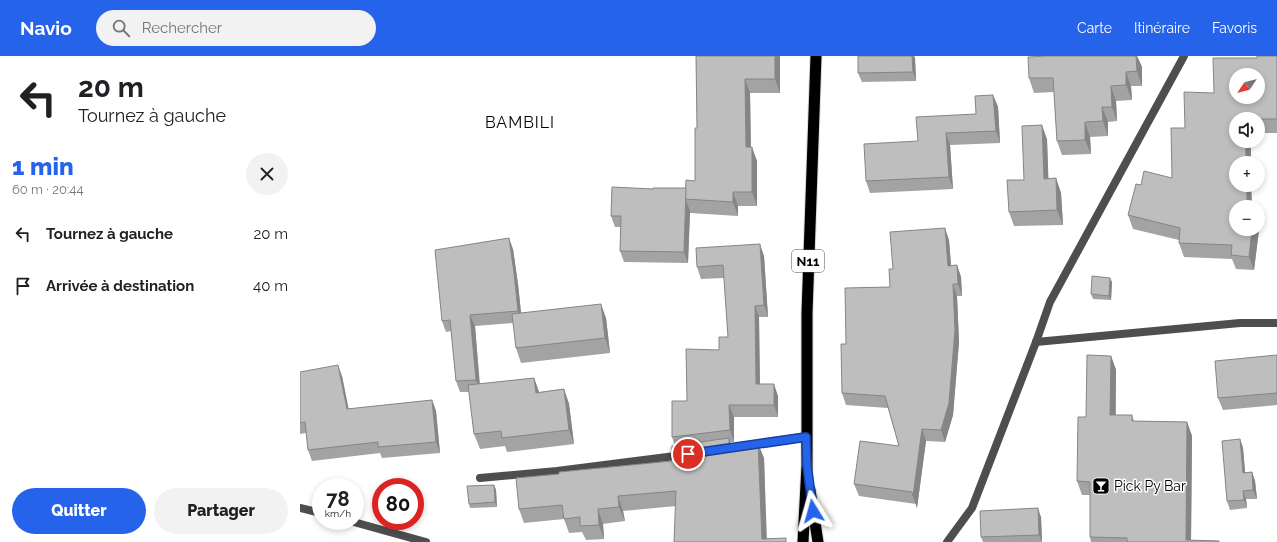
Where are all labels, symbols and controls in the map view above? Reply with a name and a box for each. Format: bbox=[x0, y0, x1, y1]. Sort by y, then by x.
search box bbox=[96, 10, 376, 46]
text: Navio bbox=[20, 17, 72, 39]
icon: search bbox=[110, 17, 132, 39]
text: Rechercher bbox=[142, 19, 222, 37]
text: Carte bbox=[1077, 20, 1112, 36]
text: Itinéraire bbox=[1134, 20, 1190, 36]
text: Favoris bbox=[1212, 20, 1257, 36]
north arrow bbox=[1229, 68, 1265, 104]
map controls bbox=[1229, 68, 1265, 236]
text: 20 m bbox=[78, 71, 144, 104]
icon: left bbox=[12, 72, 64, 124]
text: Tournez à gauche bbox=[78, 105, 226, 126]
button: sound bbox=[1229, 112, 1265, 148]
district label: BAMBILI bbox=[485, 113, 555, 132]
text: 1 min bbox=[12, 152, 74, 181]
button: close bbox=[246, 153, 288, 195]
button: + bbox=[1229, 156, 1265, 192]
text: 60 m · 20:44 bbox=[12, 182, 84, 197]
button: − bbox=[1229, 200, 1265, 236]
icon: left bbox=[12, 223, 34, 245]
text: Tournez à gauche bbox=[46, 225, 173, 243]
text: 20 m bbox=[253, 225, 288, 243]
road number: N11 bbox=[792, 250, 824, 272]
icon: arrive bbox=[12, 275, 34, 297]
text: Arrivée à destination bbox=[46, 277, 194, 295]
text: 40 m bbox=[253, 277, 288, 295]
pin bbox=[671, 437, 705, 471]
icon: arrive bbox=[677, 443, 699, 465]
bar icon: Pick Py Bar bbox=[1091, 476, 1111, 496]
speed limit sign: 80 bbox=[372, 478, 424, 530]
place label: Pick Py Bar bbox=[1114, 478, 1186, 494]
text: 78 bbox=[326, 487, 350, 511]
button: Quitter bbox=[12, 488, 146, 534]
button: Partager bbox=[154, 488, 288, 534]
position arrow bbox=[792, 490, 834, 532]
text: km/h bbox=[325, 508, 351, 519]

